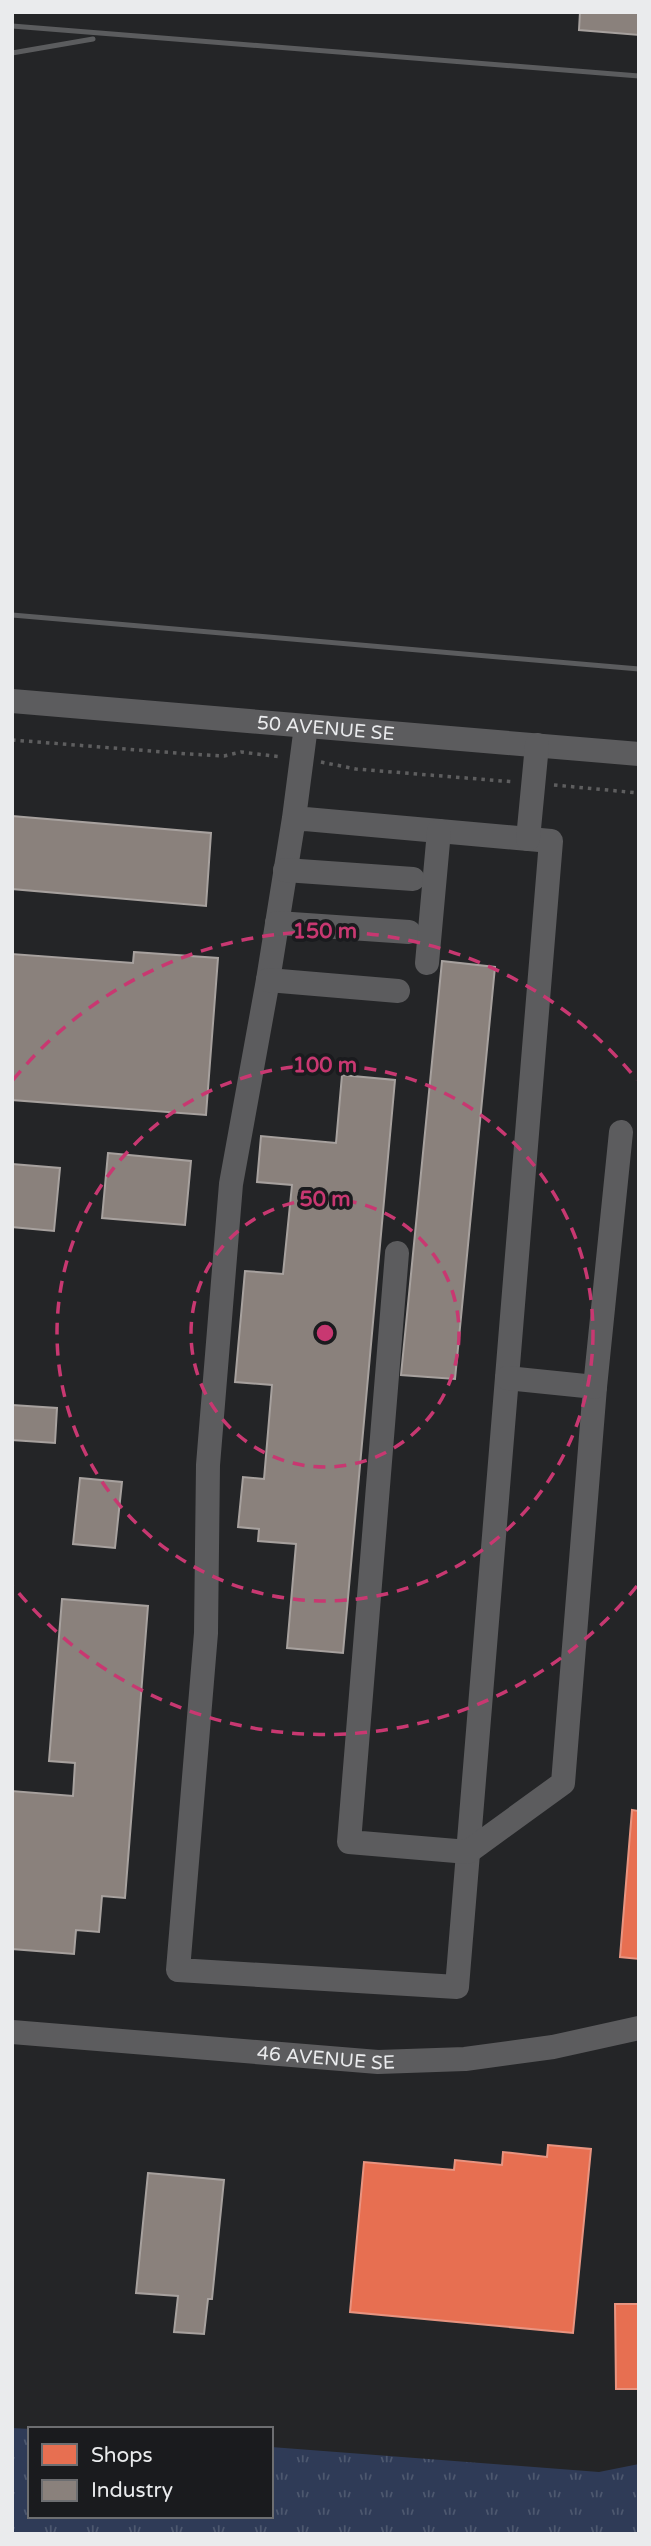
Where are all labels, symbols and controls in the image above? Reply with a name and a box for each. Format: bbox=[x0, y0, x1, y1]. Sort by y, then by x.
street label: 50 AVENUE SE bbox=[256, 712, 396, 745]
text: 150 m bbox=[293, 919, 357, 944]
text: 100 m bbox=[293, 1053, 357, 1078]
text: 50 m bbox=[299, 1187, 351, 1212]
centre of rings bbox=[313, 1321, 337, 1345]
street label: 46 AVENUE SE bbox=[256, 2042, 395, 2074]
legend bbox=[28, 2427, 273, 2518]
text: Shops bbox=[91, 2443, 153, 2468]
text: Industry bbox=[91, 2478, 173, 2503]

